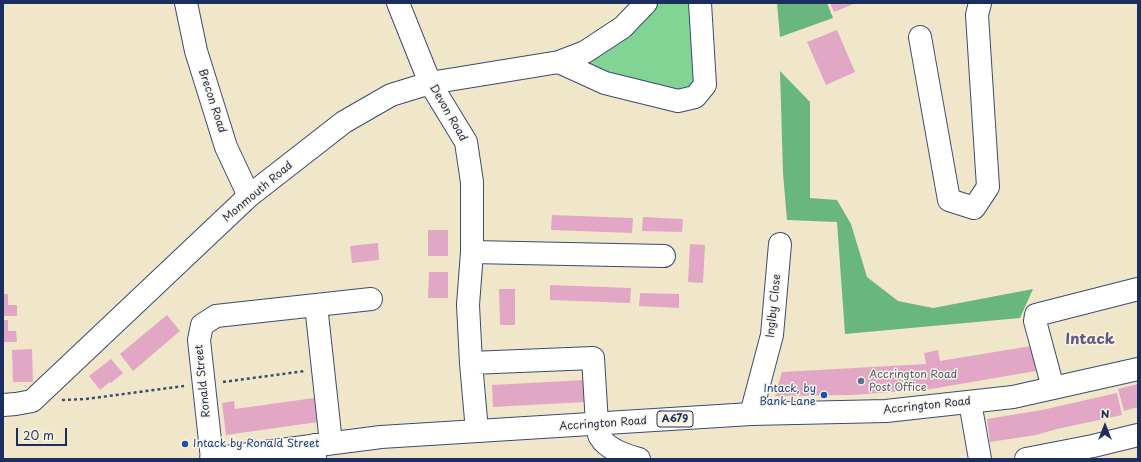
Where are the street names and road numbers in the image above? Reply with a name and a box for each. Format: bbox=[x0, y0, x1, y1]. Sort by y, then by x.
street label: Brecon Road bbox=[195, 67, 229, 135]
street label: Devon Road bbox=[426, 82, 470, 144]
street label: Monmouth Road bbox=[220, 159, 296, 225]
street label: Inglby Close bbox=[764, 274, 784, 338]
street label: Ronald Street bbox=[193, 344, 213, 418]
street label: Accrington Road bbox=[882, 395, 972, 417]
road number: A679 bbox=[657, 411, 693, 427]
street label: Accrington Road bbox=[559, 414, 647, 434]

